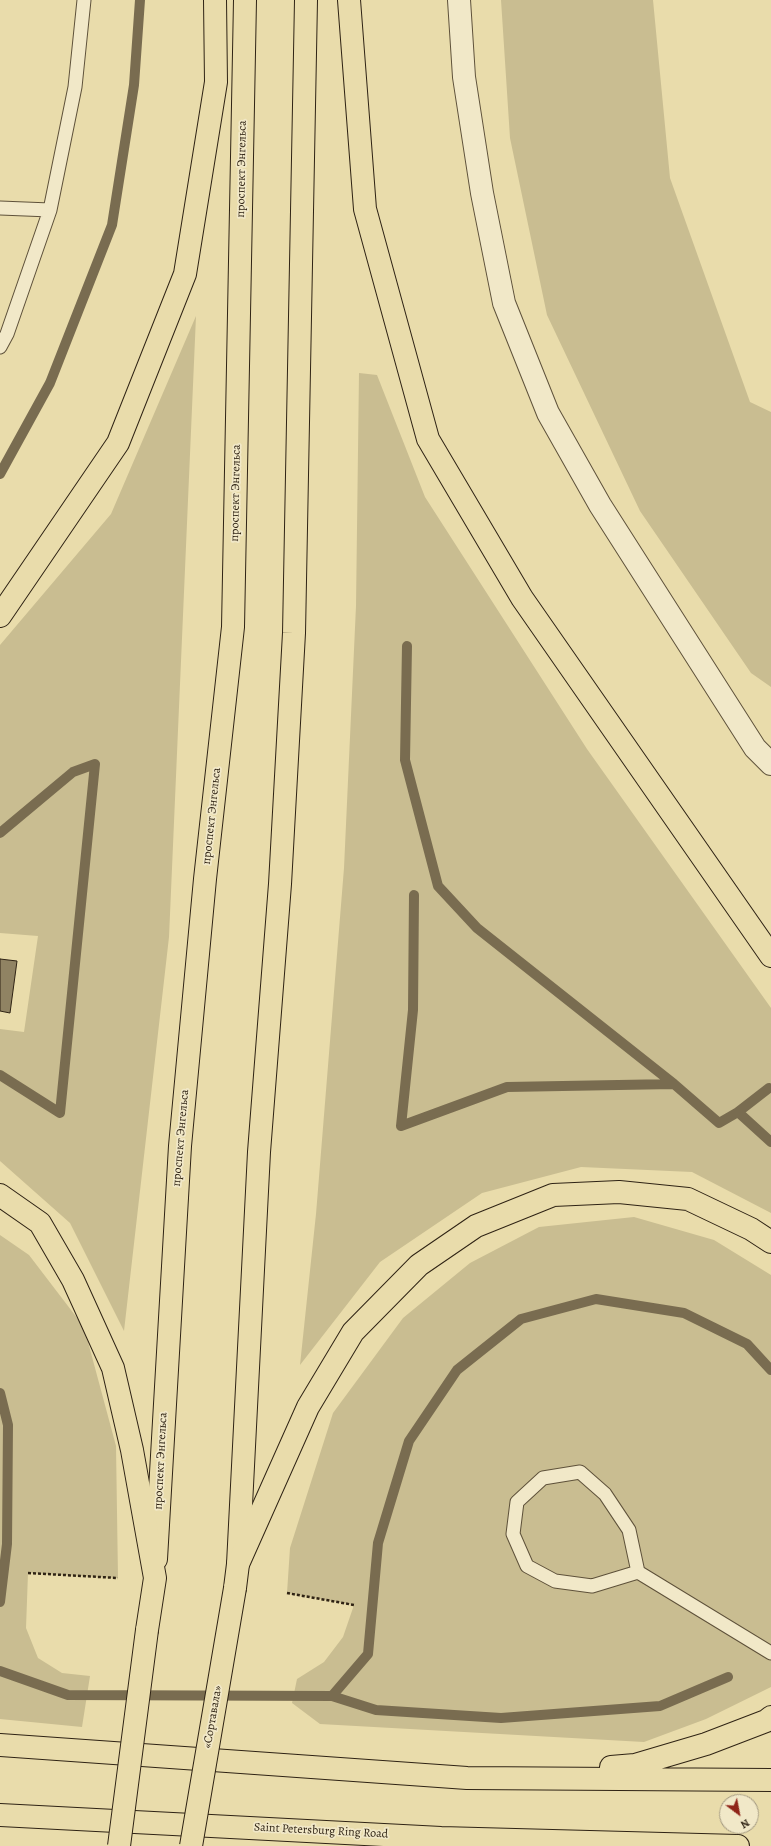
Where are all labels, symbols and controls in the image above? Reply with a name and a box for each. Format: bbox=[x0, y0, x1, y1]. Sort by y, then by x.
street label: проспект Энгельса bbox=[234, 120, 250, 218]
street label: проспект Энгельса bbox=[228, 444, 244, 542]
street label: проспект Энгельса bbox=[200, 767, 224, 865]
street label: проспект Энгельса bbox=[170, 1089, 192, 1187]
street label: проспект Энгельса bbox=[151, 1412, 171, 1510]
street label: «Сортавала» bbox=[200, 1684, 226, 1750]
north arrow bbox=[719, 1794, 759, 1834]
text: N bbox=[738, 1815, 752, 1832]
street label: Saint Petersburg Ring Road bbox=[254, 1820, 388, 1842]

